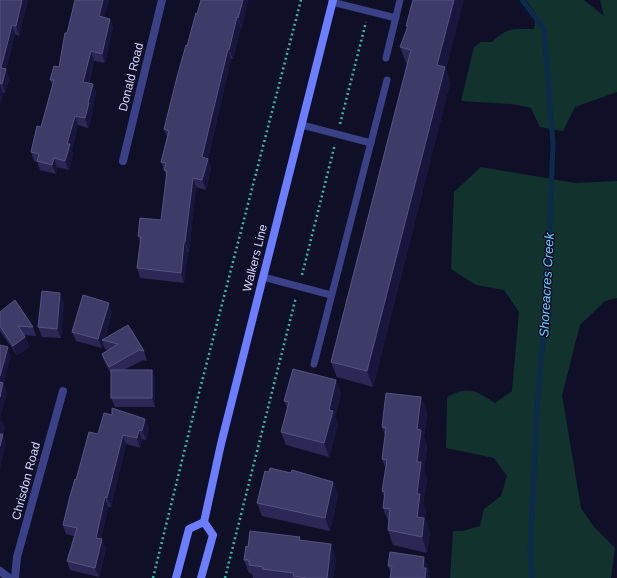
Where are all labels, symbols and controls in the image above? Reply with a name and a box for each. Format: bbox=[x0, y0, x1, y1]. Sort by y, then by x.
street label: Donald Road bbox=[116, 41, 146, 113]
street label: Walkers Line bbox=[240, 223, 270, 293]
water label: Shoreacres Creek bbox=[536, 231, 557, 338]
street label: Chrisdon Road bbox=[9, 441, 43, 521]

